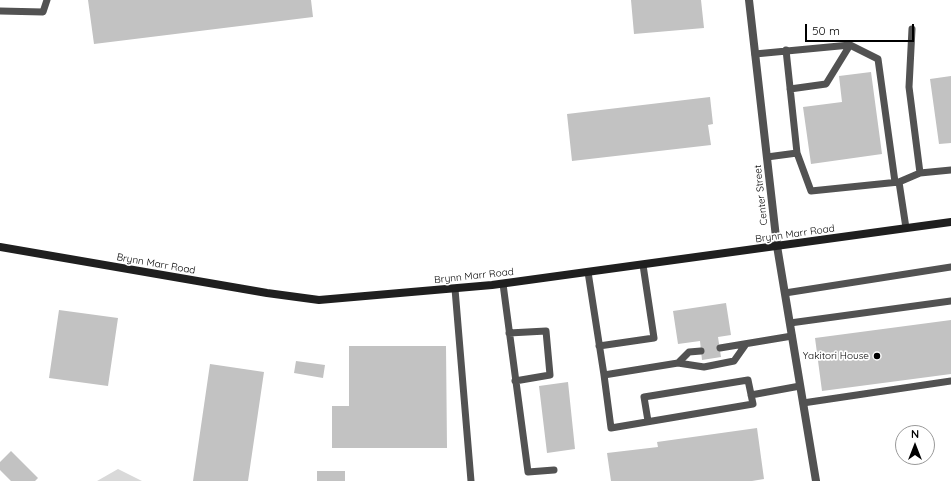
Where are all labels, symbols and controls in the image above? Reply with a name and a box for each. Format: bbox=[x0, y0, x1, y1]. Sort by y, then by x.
scale bar bbox=[807, 16, 916, 42]
text: 50 m bbox=[812, 23, 840, 38]
street label: Center Street bbox=[752, 164, 770, 226]
street label: Brynn Marr Road bbox=[755, 222, 835, 246]
street label: Brynn Marr Road bbox=[116, 251, 196, 277]
street label: Brynn Marr Road bbox=[434, 266, 514, 286]
place label: Yakitori House bbox=[803, 350, 869, 362]
marker: Yakitori House bbox=[872, 351, 882, 361]
north arrow bbox=[895, 425, 935, 465]
text: N bbox=[911, 427, 919, 441]

